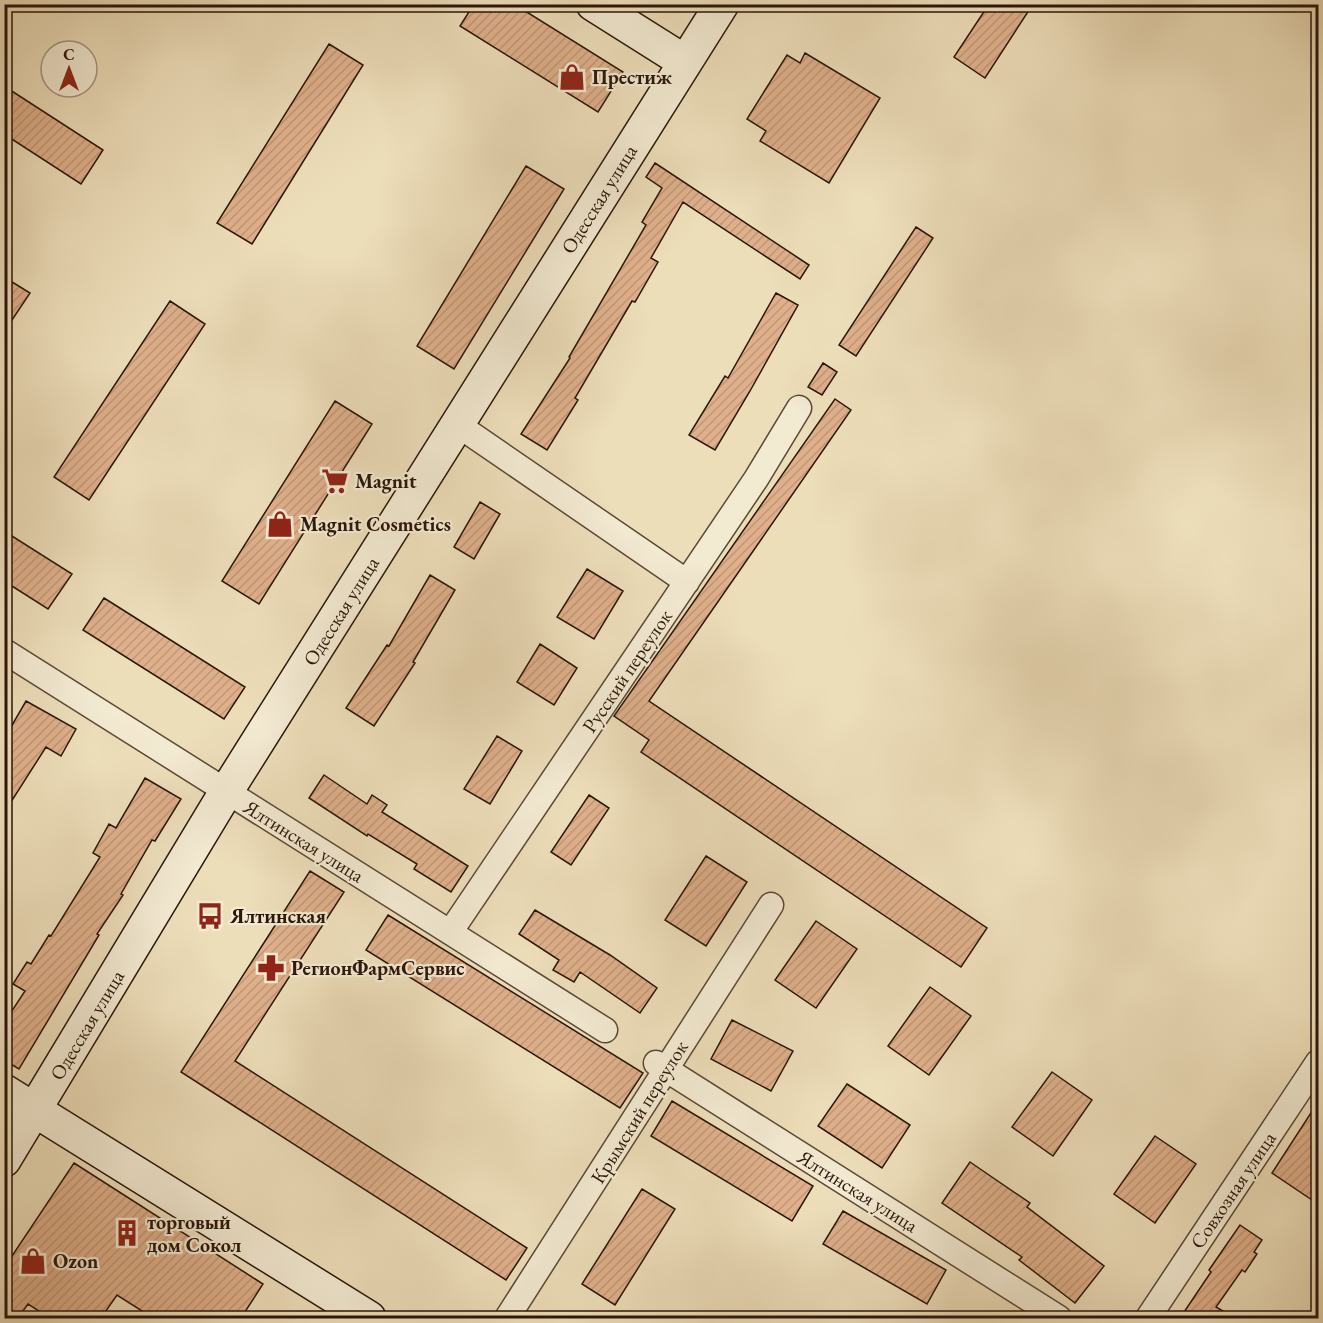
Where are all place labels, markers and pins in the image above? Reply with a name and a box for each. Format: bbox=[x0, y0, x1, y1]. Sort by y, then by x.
shop icon: Престиж bbox=[557, 62, 587, 92]
place label: Престиж bbox=[592, 64, 672, 90]
supermarket icon: Magnit bbox=[320, 466, 350, 496]
place label: Magnit bbox=[355, 468, 417, 494]
shop icon: Magnit Cosmetics bbox=[265, 509, 295, 539]
place label: Magnit Cosmetics bbox=[300, 511, 451, 537]
bus stop icon: Ялтинская bbox=[195, 901, 225, 931]
place label: Ялтинская bbox=[229, 903, 326, 929]
pharmacy icon: РегионФармСервис bbox=[256, 953, 286, 983]
place label: РегионФармСервис bbox=[291, 955, 465, 981]
place label: торговый дом Сокол bbox=[147, 1209, 241, 1258]
building icon: торговый дом Сокол bbox=[112, 1218, 142, 1248]
shop icon: Ozon bbox=[18, 1246, 48, 1276]
place label: Ozon bbox=[53, 1248, 98, 1274]

